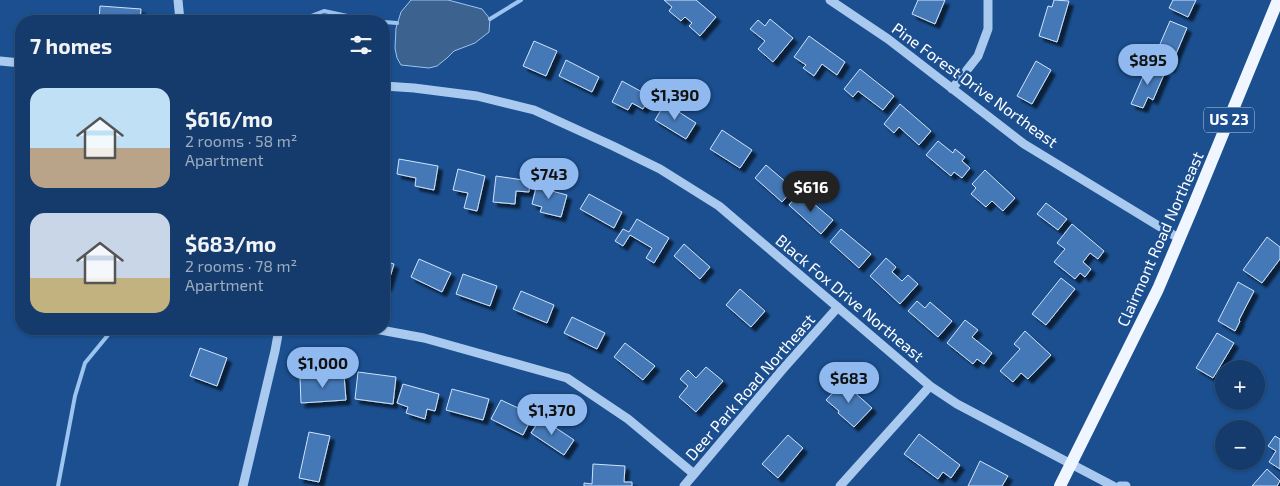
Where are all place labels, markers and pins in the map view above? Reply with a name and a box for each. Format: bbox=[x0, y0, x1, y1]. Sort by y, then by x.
pin: $895 bbox=[1118, 44, 1178, 86]
pin: $1,390 bbox=[634, 78, 716, 121]
pin: $743 bbox=[519, 158, 579, 200]
pin: $616 bbox=[781, 170, 841, 213]
pin: $1,000 bbox=[282, 346, 364, 389]
pin: $683 bbox=[819, 362, 879, 404]
pin: $1,370 bbox=[511, 394, 593, 436]

